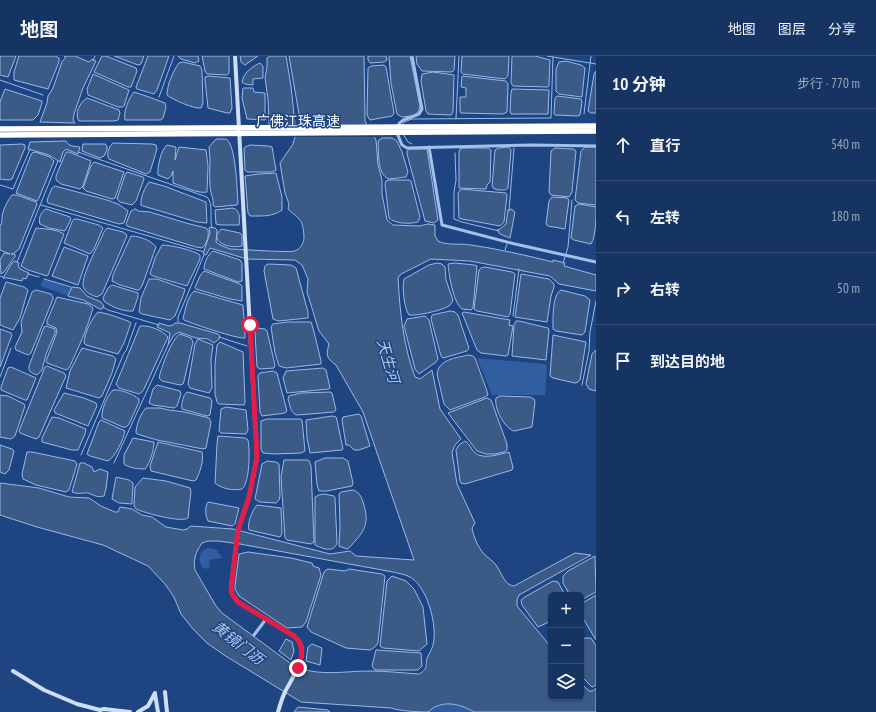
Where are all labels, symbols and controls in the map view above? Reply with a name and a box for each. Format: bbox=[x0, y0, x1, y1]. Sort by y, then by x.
text: 地图 bbox=[20, 17, 58, 41]
text: 地图 bbox=[728, 20, 756, 38]
text: 图层 bbox=[778, 20, 806, 38]
text: 分享 bbox=[828, 20, 856, 38]
text: 10 分钟 bbox=[612, 73, 666, 95]
text: 步行 · 770 m bbox=[797, 75, 860, 92]
street label: 广佛江珠高速 bbox=[256, 112, 340, 130]
icon: ahead bbox=[612, 134, 634, 156]
text: 直行 bbox=[650, 136, 680, 155]
text: 540 m bbox=[831, 136, 860, 153]
icon: left bbox=[612, 206, 634, 228]
text: 左转 bbox=[650, 208, 680, 227]
text: 180 m bbox=[831, 208, 860, 225]
icon: right bbox=[612, 278, 634, 300]
text: 右转 bbox=[650, 280, 680, 299]
text: 50 m bbox=[837, 280, 860, 297]
route start bbox=[241, 316, 259, 334]
water label: 天生河 bbox=[373, 337, 405, 388]
icon: arrive bbox=[612, 350, 634, 372]
text: 到达目的地 bbox=[650, 352, 725, 371]
map controls bbox=[548, 592, 584, 700]
button: + bbox=[548, 592, 584, 628]
water label: 黄镜门沥 bbox=[209, 617, 270, 670]
button: − bbox=[548, 628, 584, 664]
route end bbox=[289, 659, 307, 677]
button: layers bbox=[548, 664, 584, 700]

